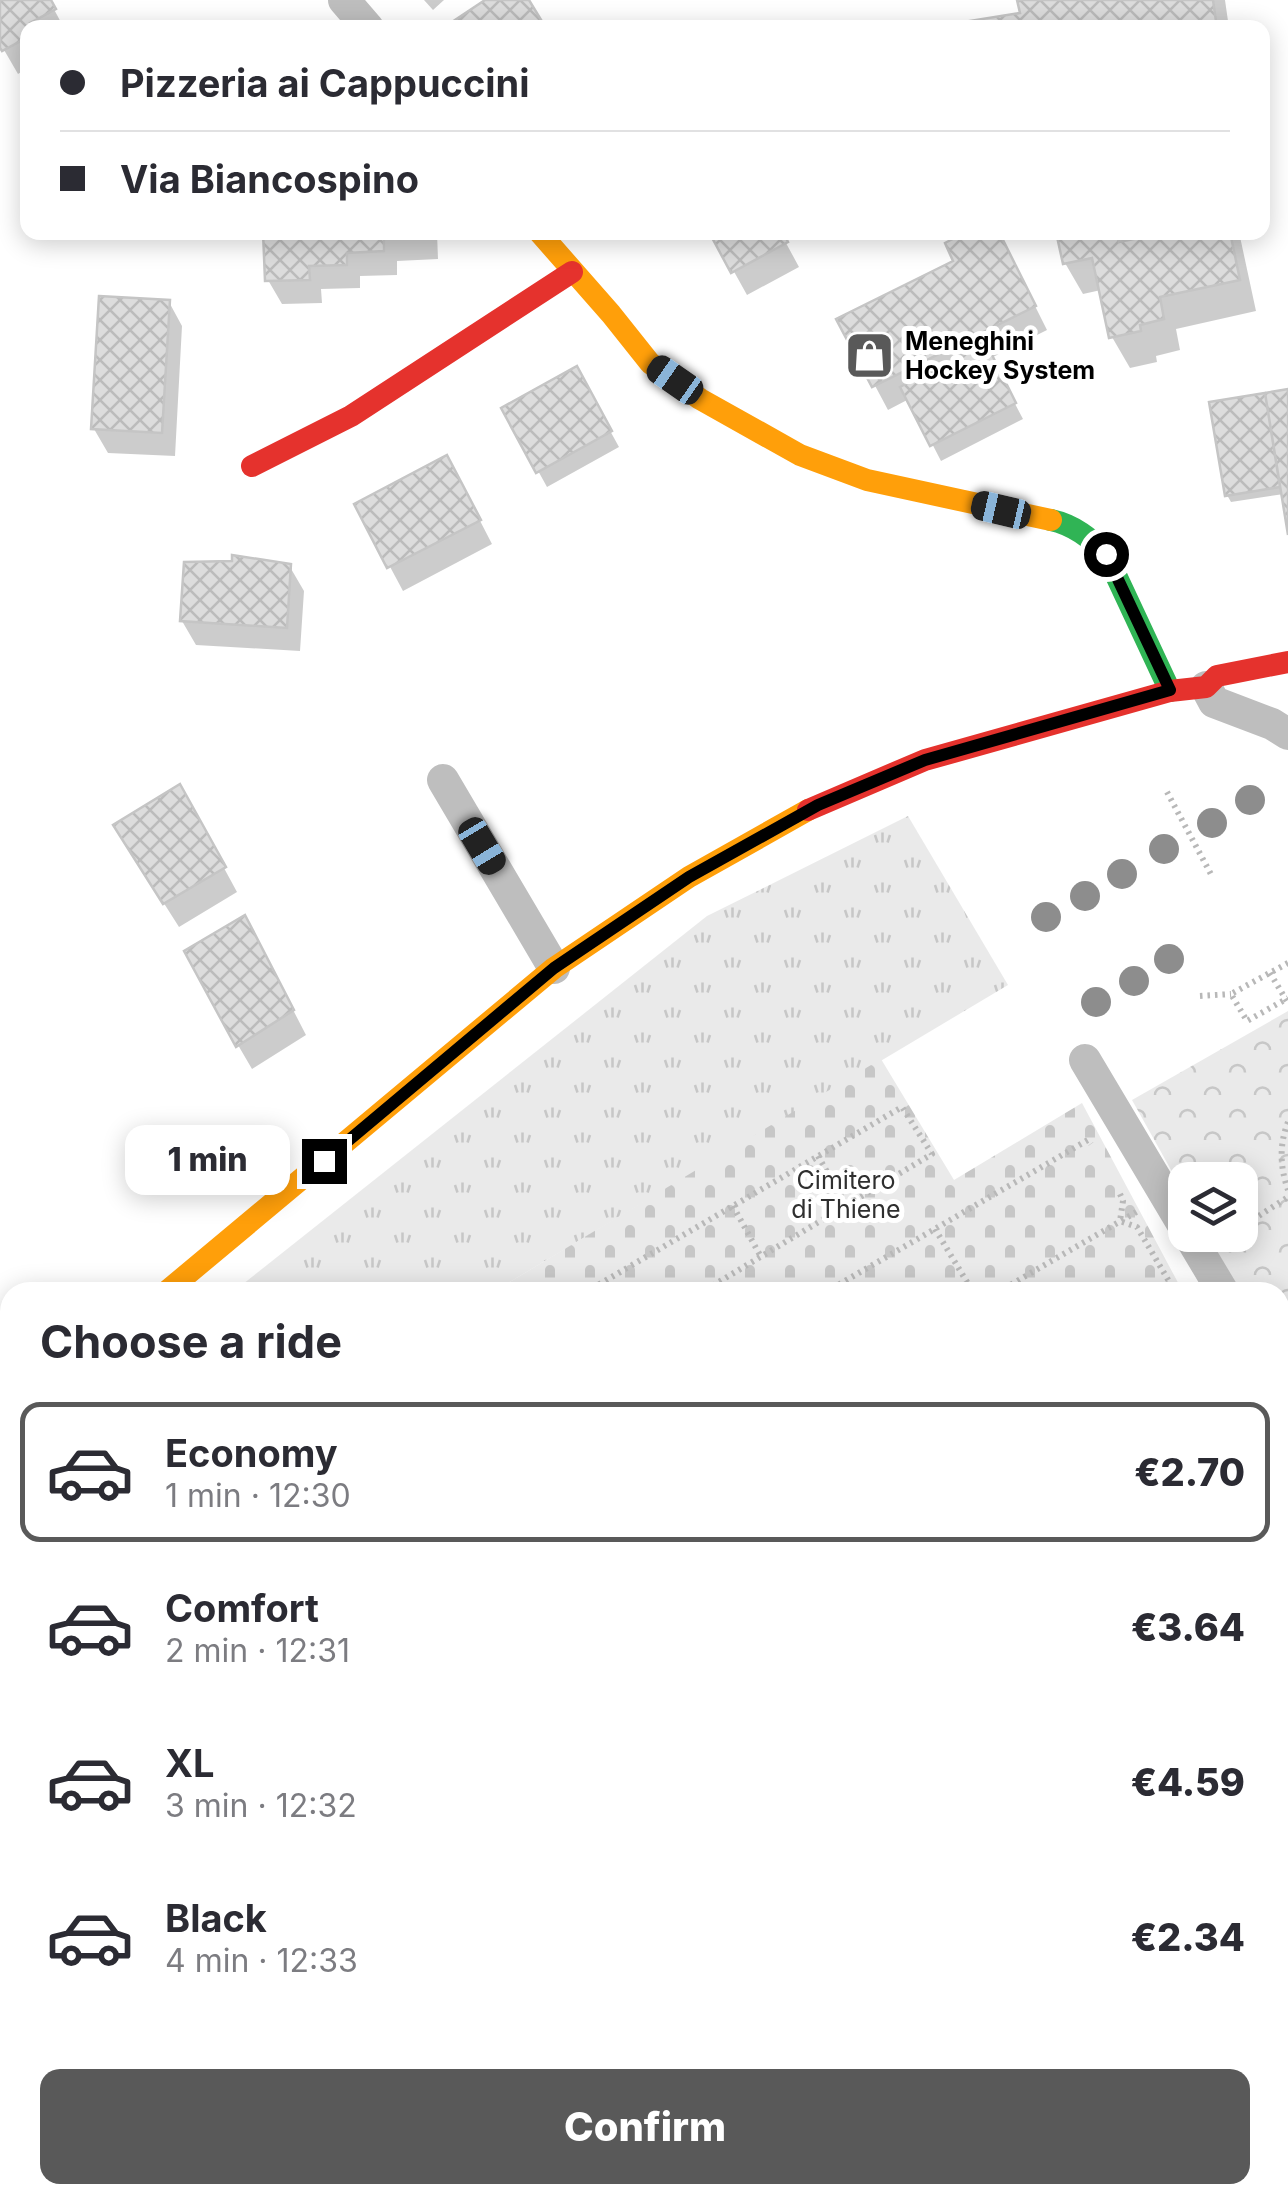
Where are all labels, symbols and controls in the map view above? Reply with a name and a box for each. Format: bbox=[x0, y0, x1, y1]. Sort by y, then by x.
text: Pizzeria ai Cappuccini bbox=[120, 60, 530, 106]
text: Via Biancospino bbox=[120, 156, 419, 202]
place label: Meneghini Hockey System bbox=[905, 326, 1095, 385]
shop icon: Meneghini Hockey System bbox=[844, 329, 896, 381]
car bbox=[642, 351, 708, 409]
car bbox=[968, 489, 1034, 531]
route start bbox=[1084, 532, 1129, 577]
car bbox=[454, 813, 510, 879]
callout: 1 min bbox=[124, 1126, 289, 1196]
route end bbox=[302, 1139, 347, 1184]
text: 1 min bbox=[167, 1140, 248, 1179]
map controls bbox=[1168, 1162, 1258, 1252]
button: layers bbox=[1168, 1162, 1258, 1252]
park label: Cimitero di Thiene bbox=[791, 1165, 901, 1224]
text: Choose a ride bbox=[40, 1314, 342, 1369]
icon: car bbox=[45, 1427, 135, 1517]
text: Economy bbox=[165, 1430, 338, 1476]
text: €2.70 bbox=[1134, 1449, 1245, 1495]
text: 1 min · 12:30 bbox=[165, 1476, 351, 1515]
icon: car bbox=[45, 1582, 135, 1672]
text: Comfort bbox=[165, 1585, 319, 1631]
text: €3.64 bbox=[1131, 1604, 1245, 1650]
text: 2 min · 12:31 bbox=[165, 1631, 350, 1670]
icon: car bbox=[45, 1737, 135, 1827]
text: XL bbox=[165, 1740, 215, 1786]
text: €4.59 bbox=[1131, 1759, 1245, 1805]
text: 3 min · 12:32 bbox=[165, 1786, 357, 1825]
icon: car bbox=[45, 1892, 135, 1982]
text: Black bbox=[165, 1895, 267, 1941]
text: €2.34 bbox=[1131, 1914, 1245, 1960]
text: 4 min · 12:33 bbox=[165, 1941, 358, 1980]
button: Confirm bbox=[40, 2069, 1250, 2184]

